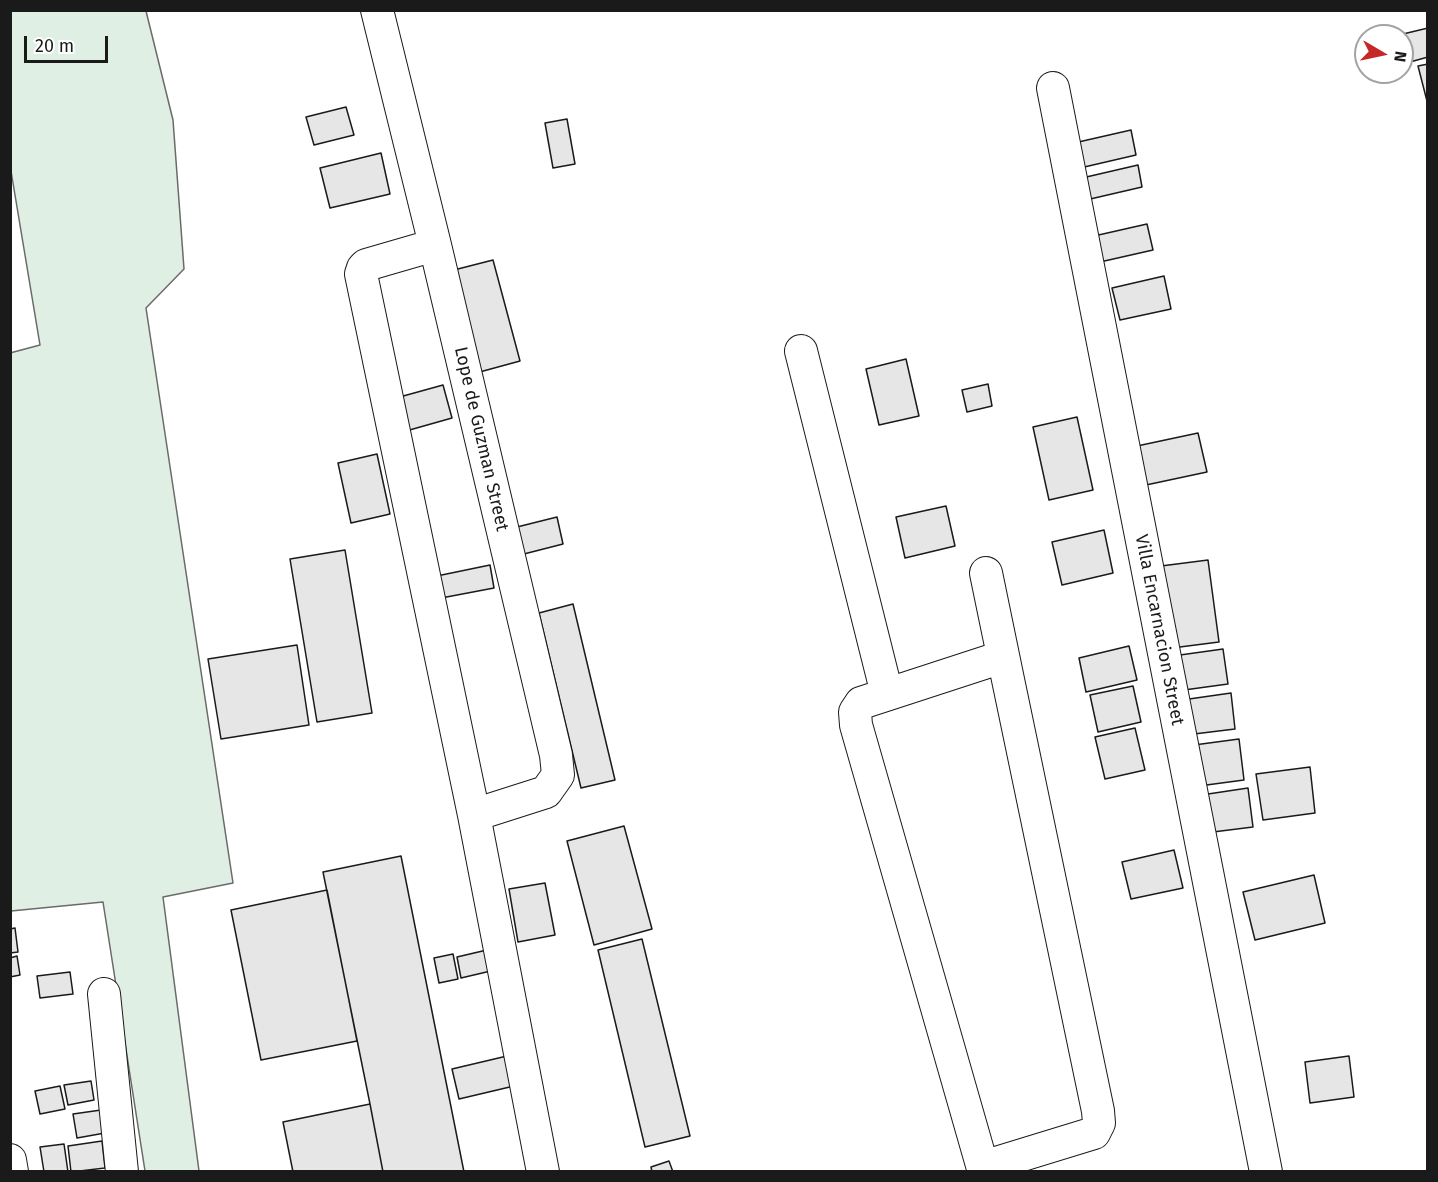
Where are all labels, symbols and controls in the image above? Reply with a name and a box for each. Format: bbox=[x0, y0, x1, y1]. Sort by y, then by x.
scale bar bbox=[27, 24, 111, 62]
north arrow bbox=[1354, 24, 1414, 84]
text: 20 m bbox=[35, 35, 74, 57]
text: N bbox=[1390, 50, 1411, 63]
street label: Lope de Guzman Street bbox=[449, 345, 513, 533]
street label: Villa Encarnacion Street bbox=[1130, 533, 1188, 727]

